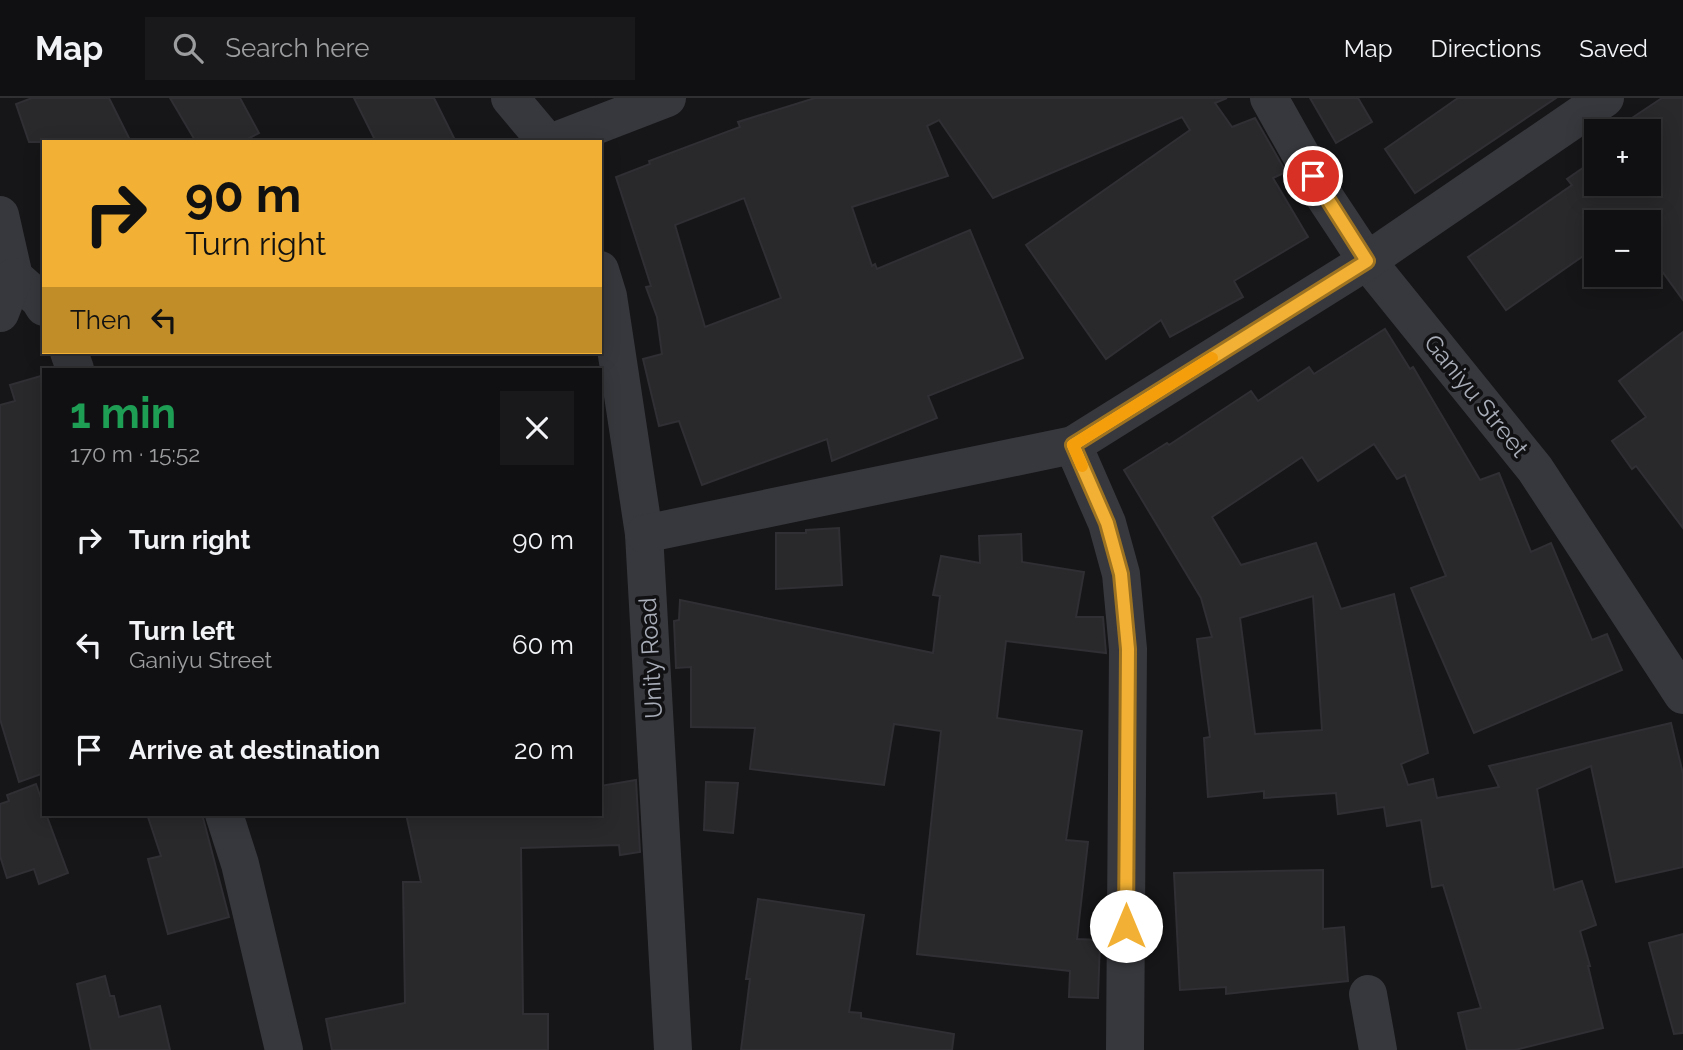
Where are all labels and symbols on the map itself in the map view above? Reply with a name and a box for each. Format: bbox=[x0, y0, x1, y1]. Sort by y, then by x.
pin bbox=[1283, 146, 1343, 206]
street label: Ganiyu Street bbox=[1418, 328, 1535, 463]
street label: Unity Road bbox=[633, 597, 668, 719]
position arrow bbox=[1089, 889, 1163, 963]

